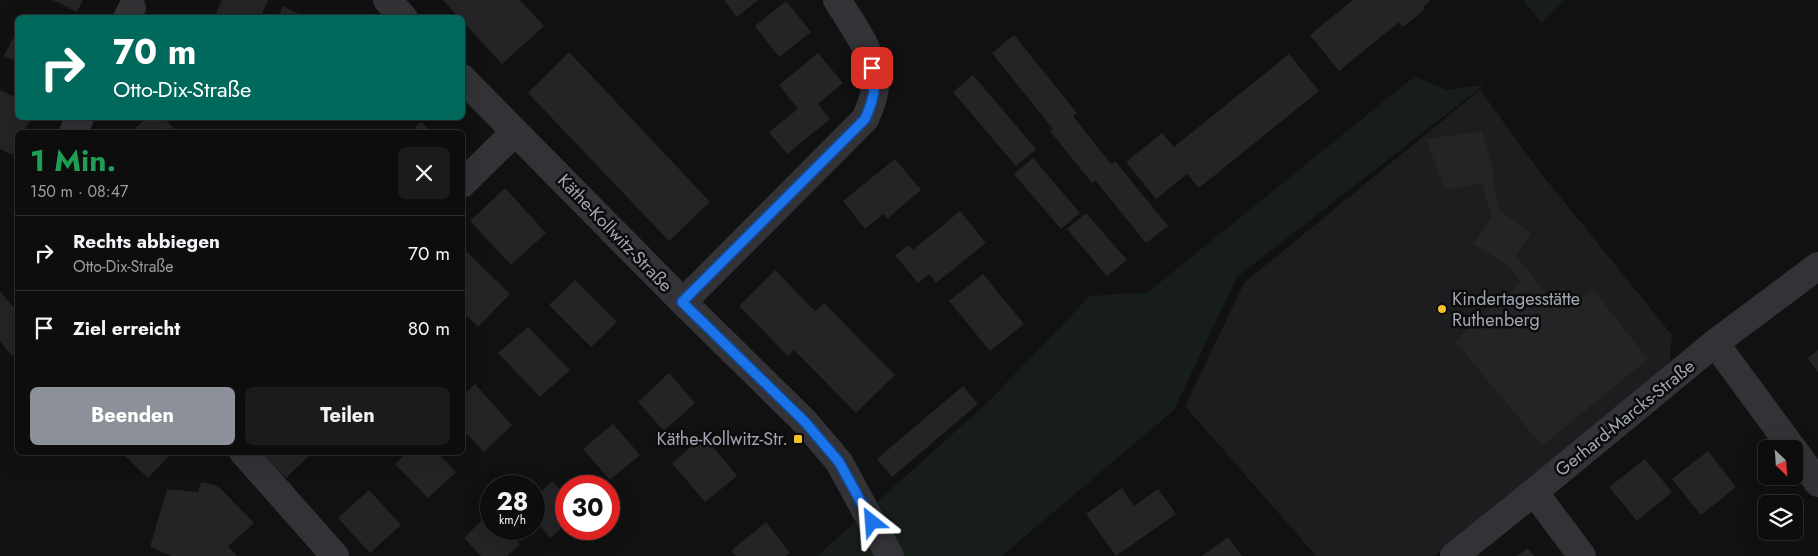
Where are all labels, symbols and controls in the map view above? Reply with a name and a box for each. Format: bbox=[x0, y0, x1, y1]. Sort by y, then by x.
text: 70 m bbox=[113, 27, 196, 77]
icon: right bbox=[30, 35, 95, 100]
pin bbox=[851, 47, 893, 89]
icon: arrive bbox=[858, 54, 886, 82]
text: Otto-Dix-Straße bbox=[113, 73, 251, 105]
text: 1 Min. bbox=[30, 139, 116, 182]
button: close bbox=[398, 147, 450, 199]
street label: Käthe-Kollwitz-Straße bbox=[552, 168, 678, 298]
text: 150 m · 08:47 bbox=[30, 180, 128, 203]
text: Rechts abbiegen bbox=[73, 228, 220, 255]
icon: right bbox=[30, 239, 58, 267]
text: 70 m bbox=[408, 240, 450, 267]
text: Otto-Dix-Straße bbox=[73, 255, 174, 278]
place label: Kindertagesstätte Ruthenberg bbox=[1452, 286, 1580, 333]
marker: Kindertagesstätte Ruthenberg bbox=[1436, 303, 1448, 315]
icon: arrive bbox=[30, 314, 58, 342]
text: Ziel erreicht bbox=[73, 315, 180, 342]
text: 80 m bbox=[408, 315, 450, 342]
street label: Gerhard-Marcks-Straße bbox=[1550, 354, 1700, 482]
button: Beenden bbox=[30, 387, 235, 445]
button: Teilen bbox=[245, 387, 450, 445]
place label: Käthe-Kollwitz-Str. bbox=[657, 426, 788, 452]
marker: Käthe-Kollwitz-Str. bbox=[792, 433, 804, 445]
north arrow bbox=[1758, 440, 1802, 485]
map controls bbox=[1758, 440, 1803, 540]
speed limit sign: 30 bbox=[555, 475, 620, 540]
text: 28 bbox=[496, 483, 529, 519]
position arrow bbox=[845, 495, 897, 547]
button: layers bbox=[1758, 495, 1803, 540]
text: km/h bbox=[499, 511, 526, 529]

